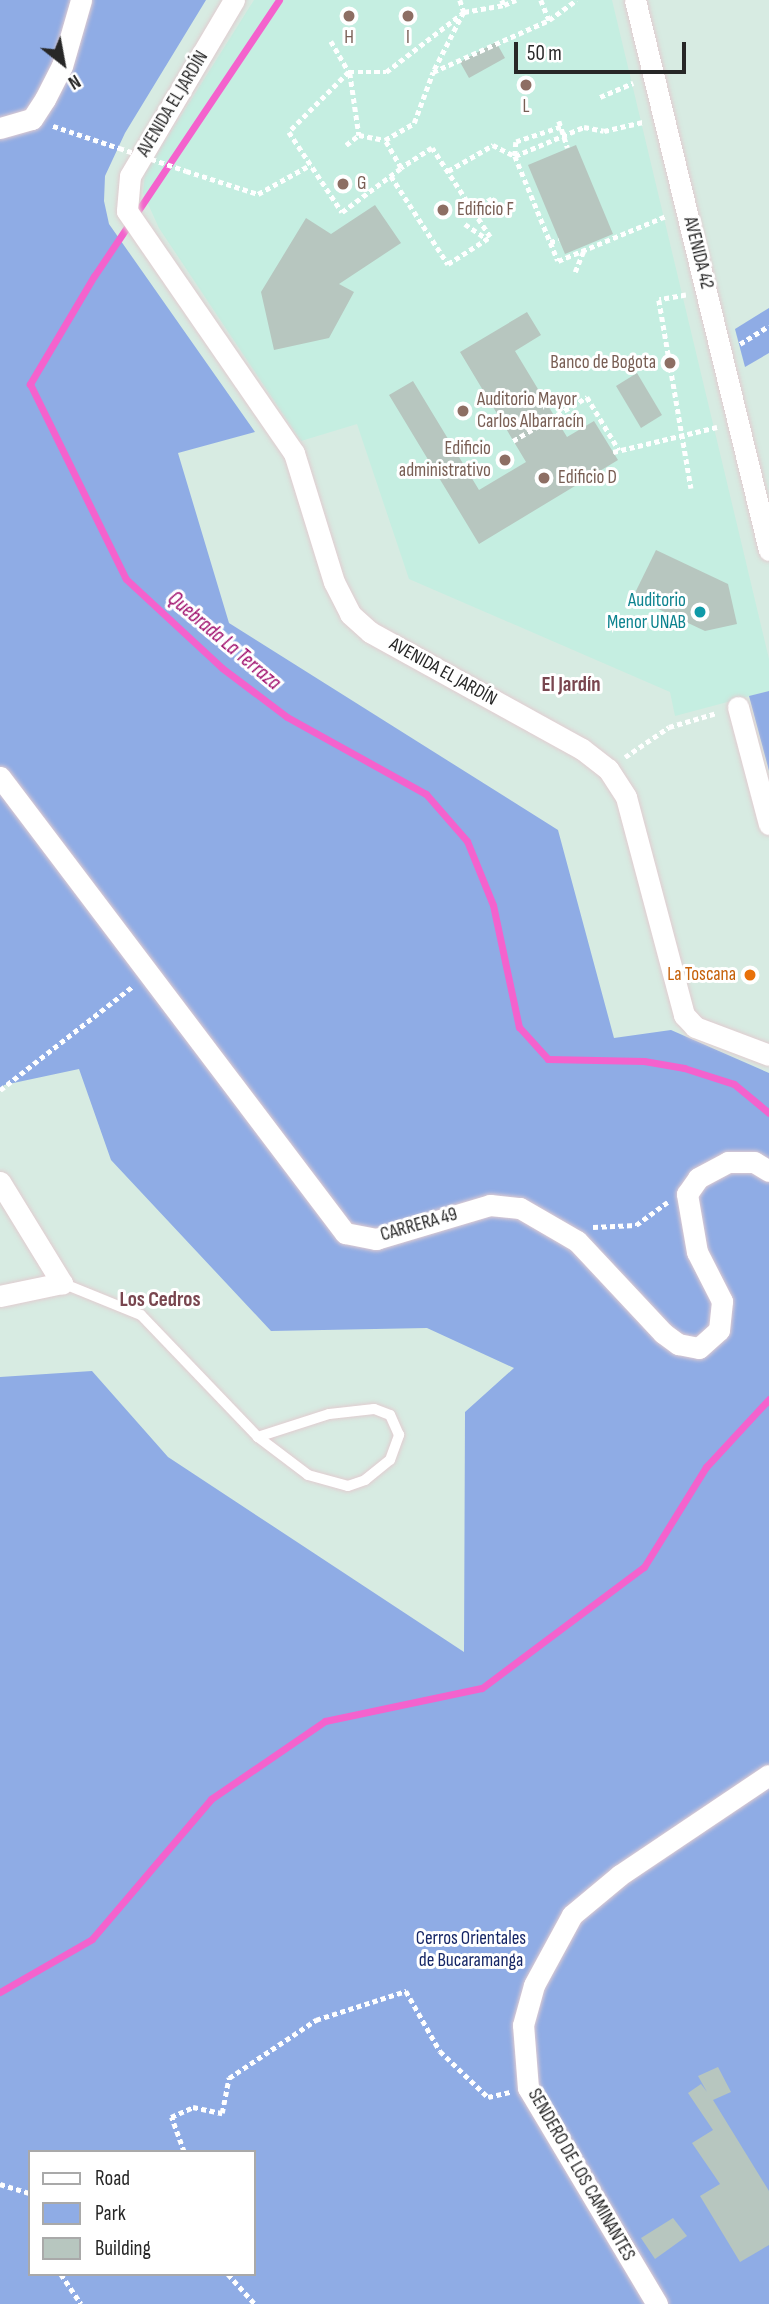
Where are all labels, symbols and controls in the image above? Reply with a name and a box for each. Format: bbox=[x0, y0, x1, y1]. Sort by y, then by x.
marker: H bbox=[341, 8, 357, 24]
marker: I bbox=[400, 8, 416, 24]
place label: H bbox=[344, 27, 354, 49]
place label: I bbox=[406, 27, 410, 49]
north arrow bbox=[28, 28, 98, 98]
scale bar bbox=[517, 28, 688, 72]
text: 50 m bbox=[527, 41, 562, 66]
street label: AVENIDA EL JARDÍN bbox=[133, 47, 213, 161]
text: N bbox=[64, 69, 84, 94]
marker: L bbox=[518, 77, 534, 93]
place label: L bbox=[522, 96, 530, 118]
place label: G bbox=[357, 173, 367, 195]
marker: G bbox=[335, 176, 351, 192]
place label: Edificio F bbox=[457, 199, 514, 221]
marker: Edificio F bbox=[435, 202, 451, 218]
street label: AVENIDA 42 bbox=[678, 215, 718, 291]
place label: Banco de Bogota bbox=[550, 352, 656, 374]
marker: Banco de Bogota bbox=[662, 355, 678, 371]
place label: Auditorio Mayor Carlos Albarracín bbox=[477, 389, 584, 433]
marker: Auditorio Mayor Carlos Albarracín bbox=[455, 403, 471, 419]
place label: Edificio administrativo bbox=[399, 438, 491, 482]
marker: Edificio administrativo bbox=[497, 452, 513, 468]
place label: Edificio D bbox=[558, 467, 617, 489]
marker: Edificio D bbox=[536, 470, 552, 486]
water label: Quebrada La Terraza bbox=[162, 586, 286, 696]
place label: Auditorio Menor UNAB bbox=[607, 590, 686, 634]
marker: Auditorio Menor UNAB bbox=[692, 604, 708, 620]
street label: AVENIDA EL JARDÍN bbox=[385, 633, 501, 711]
district label: El Jardín bbox=[542, 672, 600, 698]
place label: La Toscana bbox=[667, 964, 736, 986]
marker: La Toscana bbox=[742, 967, 758, 983]
street label: CARRERA 49 bbox=[378, 1203, 460, 1247]
district label: Los Cedros bbox=[120, 1287, 200, 1313]
park label: Cerros Orientales de Bucaramanga bbox=[416, 1928, 526, 1972]
street label: SENDERO DE LOS CAMINANTES bbox=[522, 2085, 640, 2265]
legend bbox=[28, 2150, 256, 2276]
text: Road bbox=[95, 2166, 130, 2191]
text: Park bbox=[95, 2201, 126, 2226]
text: Building bbox=[95, 2236, 151, 2261]

